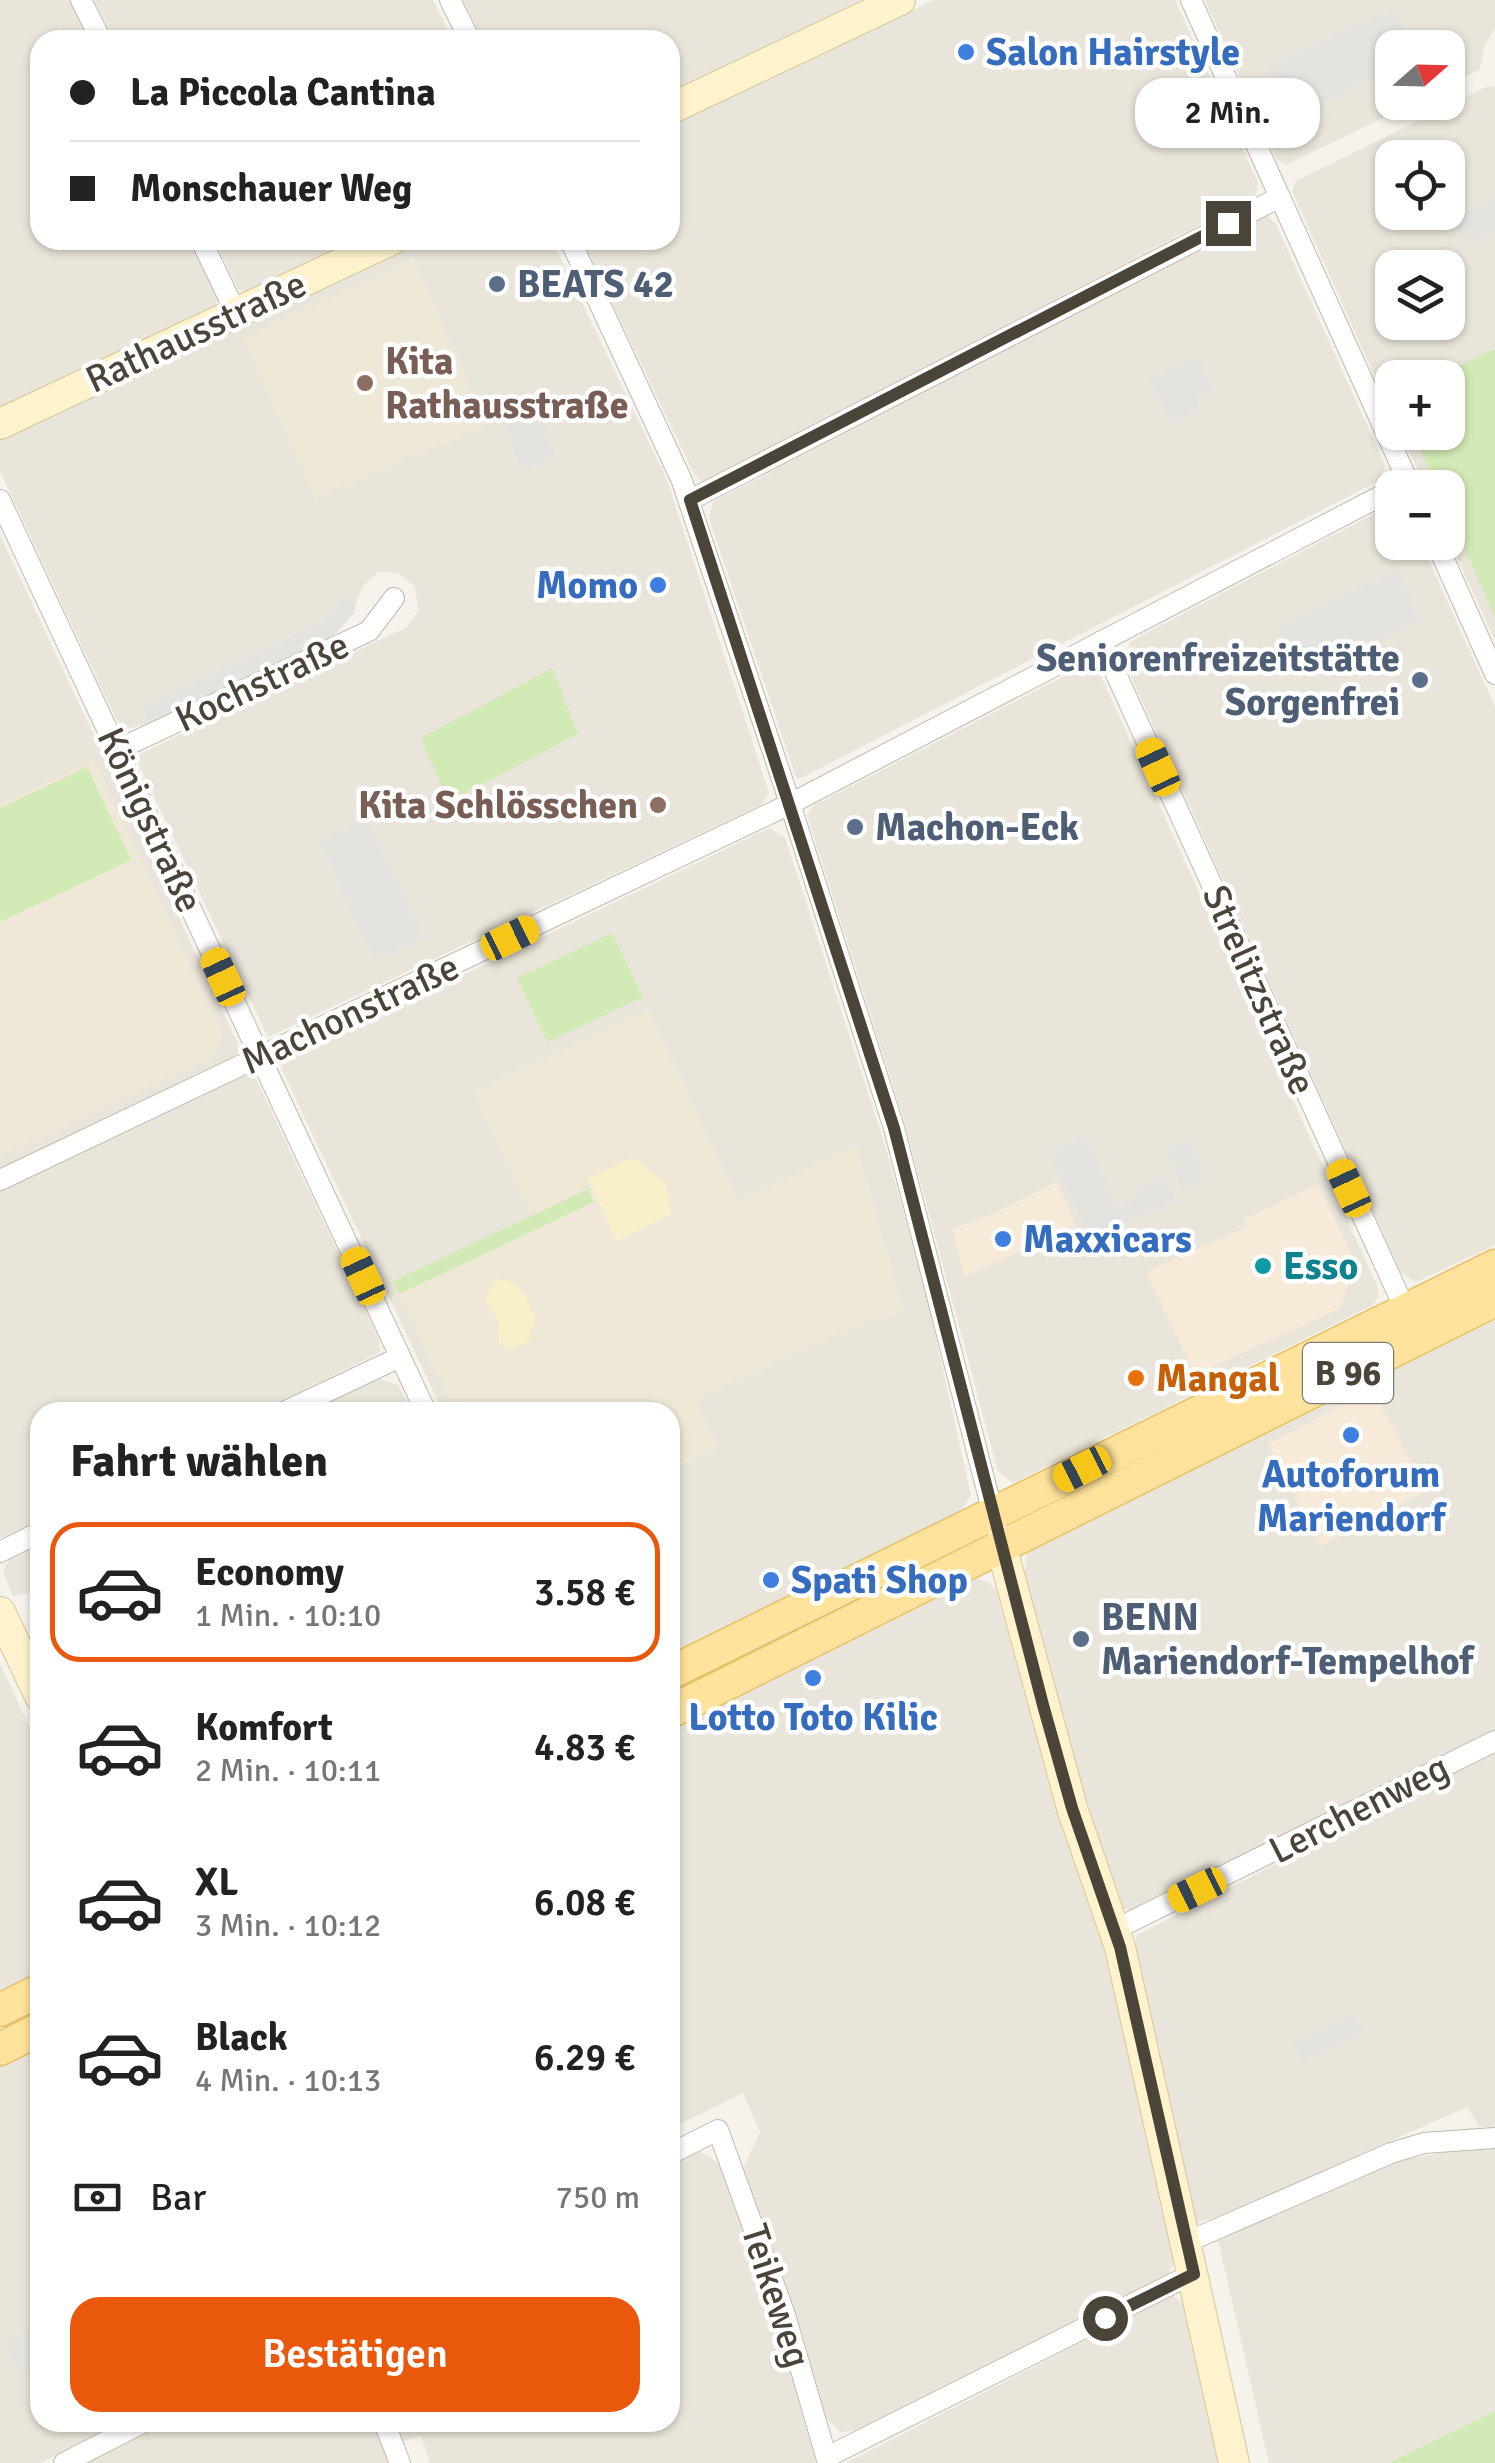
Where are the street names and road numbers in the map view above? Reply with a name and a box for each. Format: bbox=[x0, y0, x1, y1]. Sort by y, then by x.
street label: Rathausstraße bbox=[78, 260, 314, 404]
street label: Kochstraße bbox=[168, 621, 356, 743]
street label: Königstraße bbox=[87, 720, 213, 920]
street label: Strelitzstraße bbox=[1192, 878, 1326, 1102]
street label: Machonstraße bbox=[234, 943, 466, 1085]
road number: B 96 bbox=[1303, 1343, 1393, 1403]
street label: Lerchenweg bbox=[1261, 1744, 1457, 1874]
street label: Teikeweg bbox=[731, 2218, 821, 2374]

